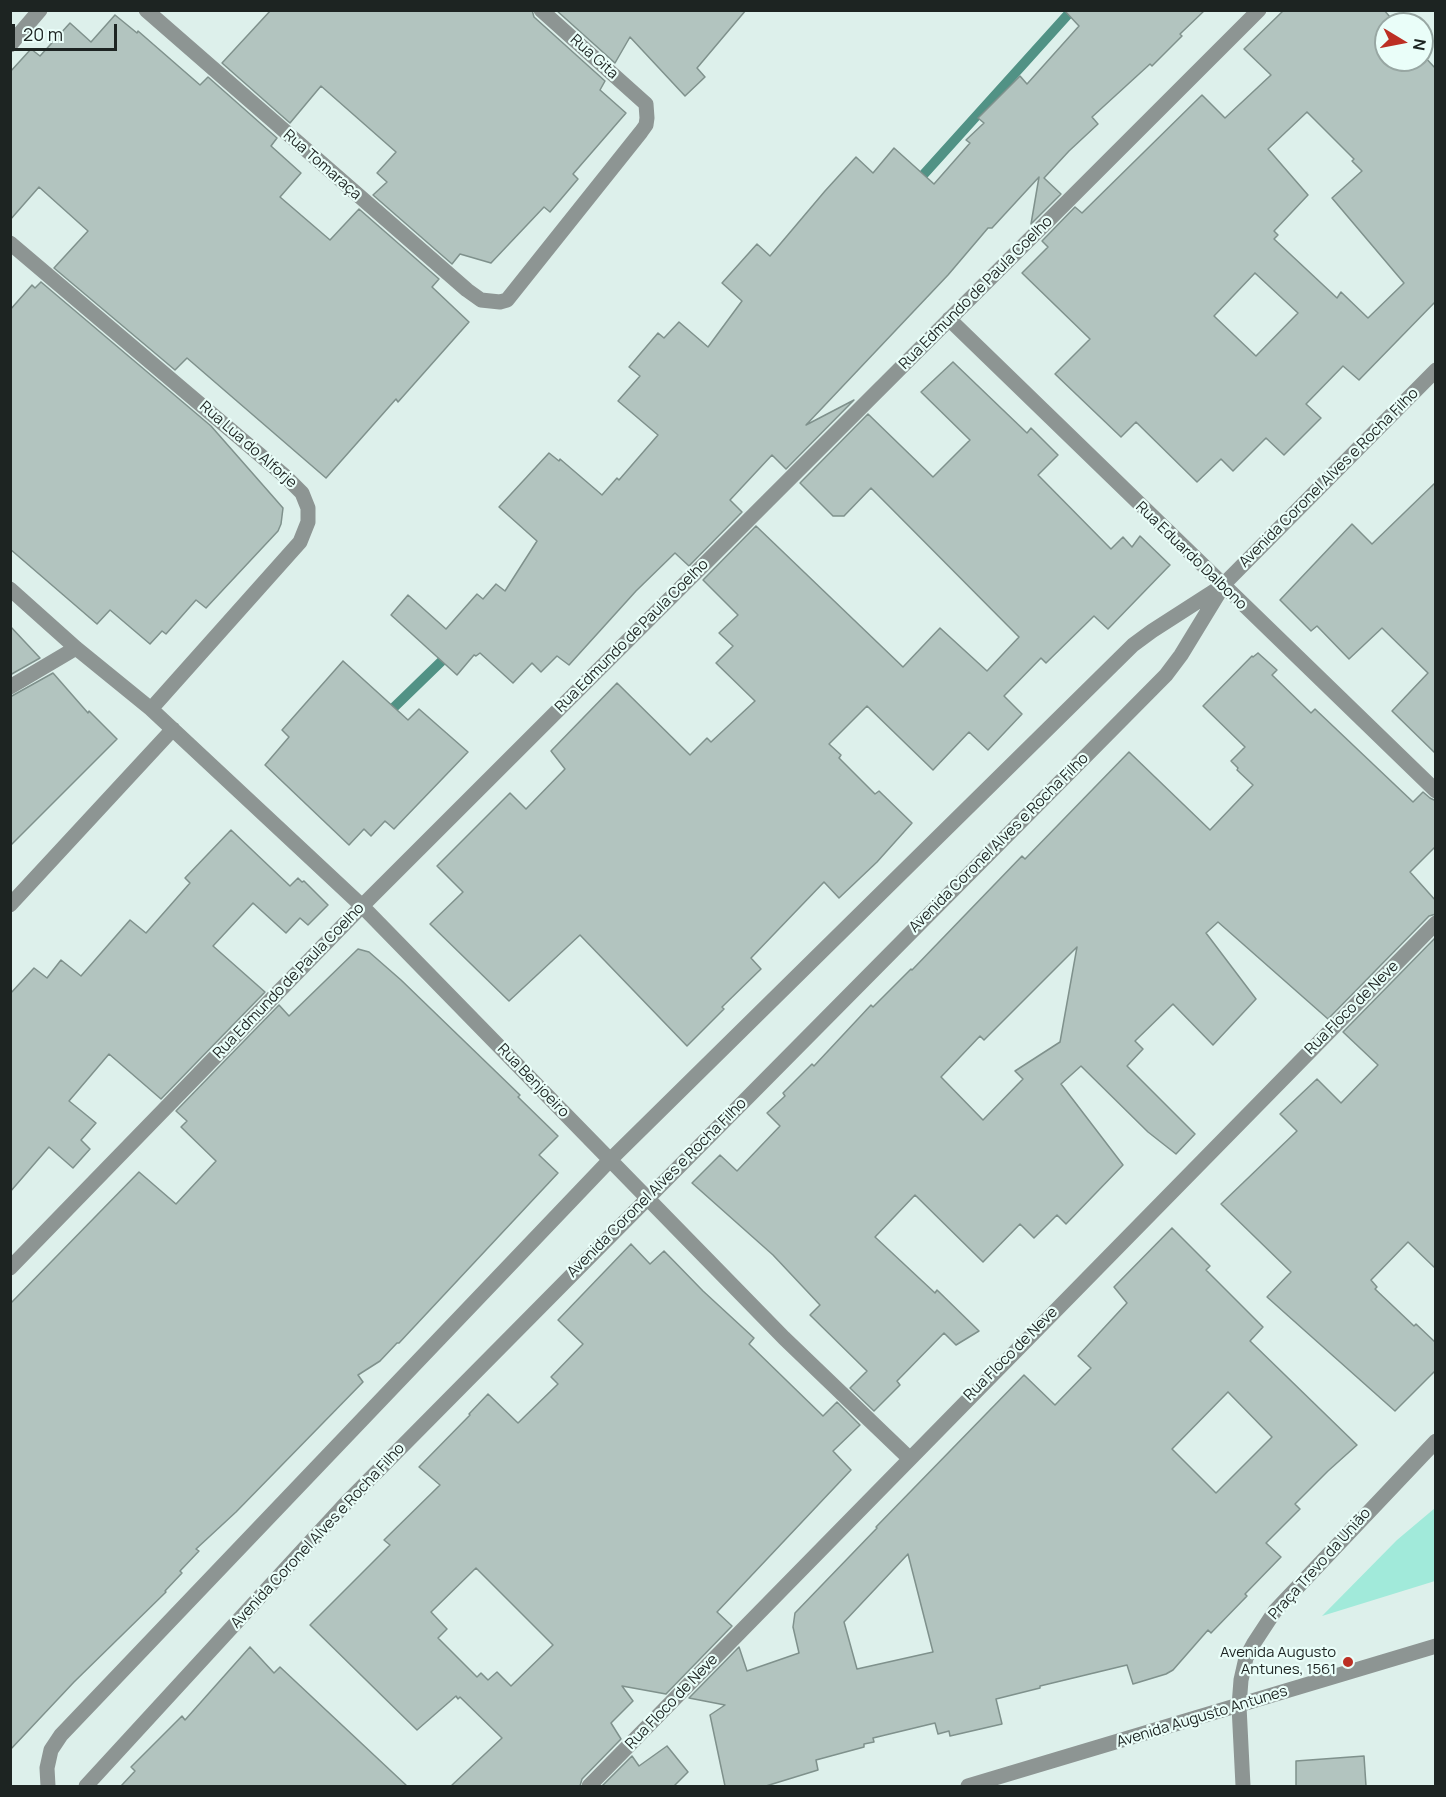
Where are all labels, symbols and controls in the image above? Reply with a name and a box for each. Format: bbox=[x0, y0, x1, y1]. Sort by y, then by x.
scale bar bbox=[15, 12, 120, 50]
north arrow bbox=[1374, 12, 1434, 72]
text: 20 m bbox=[23, 22, 63, 46]
street label: Rua Gita bbox=[566, 31, 622, 83]
text: N bbox=[1408, 37, 1432, 52]
street label: Rua Tomaraça bbox=[279, 126, 365, 204]
street label: Rua Edmundo de Paula Coelho bbox=[896, 213, 1056, 373]
street label: Avenida Coronel Alves e Rocha Filho bbox=[1236, 385, 1422, 571]
street label: Rua Lua do Alforje bbox=[196, 398, 300, 492]
street label: Rua Eduardo Dalbono bbox=[1132, 498, 1250, 614]
street label: Rua Edmundo de Paula Coelho bbox=[552, 556, 712, 716]
street label: Avenida Coronel Alves e Rocha Filho bbox=[906, 750, 1092, 936]
street label: Rua Edmundo de Paula Coelho bbox=[210, 899, 368, 1063]
street label: Rua Floco de Neve bbox=[1301, 957, 1403, 1059]
street label: Rua Benjoeiro bbox=[493, 1040, 573, 1122]
street label: Avenida Coronel Alves e Rocha Filho bbox=[564, 1095, 750, 1281]
street label: Rua Floco de Neve bbox=[960, 1303, 1062, 1405]
street label: Avenida Coronel Alves e Rocha Filho bbox=[227, 1440, 409, 1632]
street label: Praça Trevo da União bbox=[1265, 1505, 1375, 1623]
place label: Avenida Augusto Antunes, 1561 bbox=[1220, 1644, 1336, 1679]
street label: Rua Floco de Neve bbox=[622, 1651, 722, 1753]
marker: Avenida Augusto Antunes, 1561 bbox=[1341, 1655, 1355, 1669]
street label: Avenida Augusto Antunes bbox=[1114, 1682, 1290, 1752]

